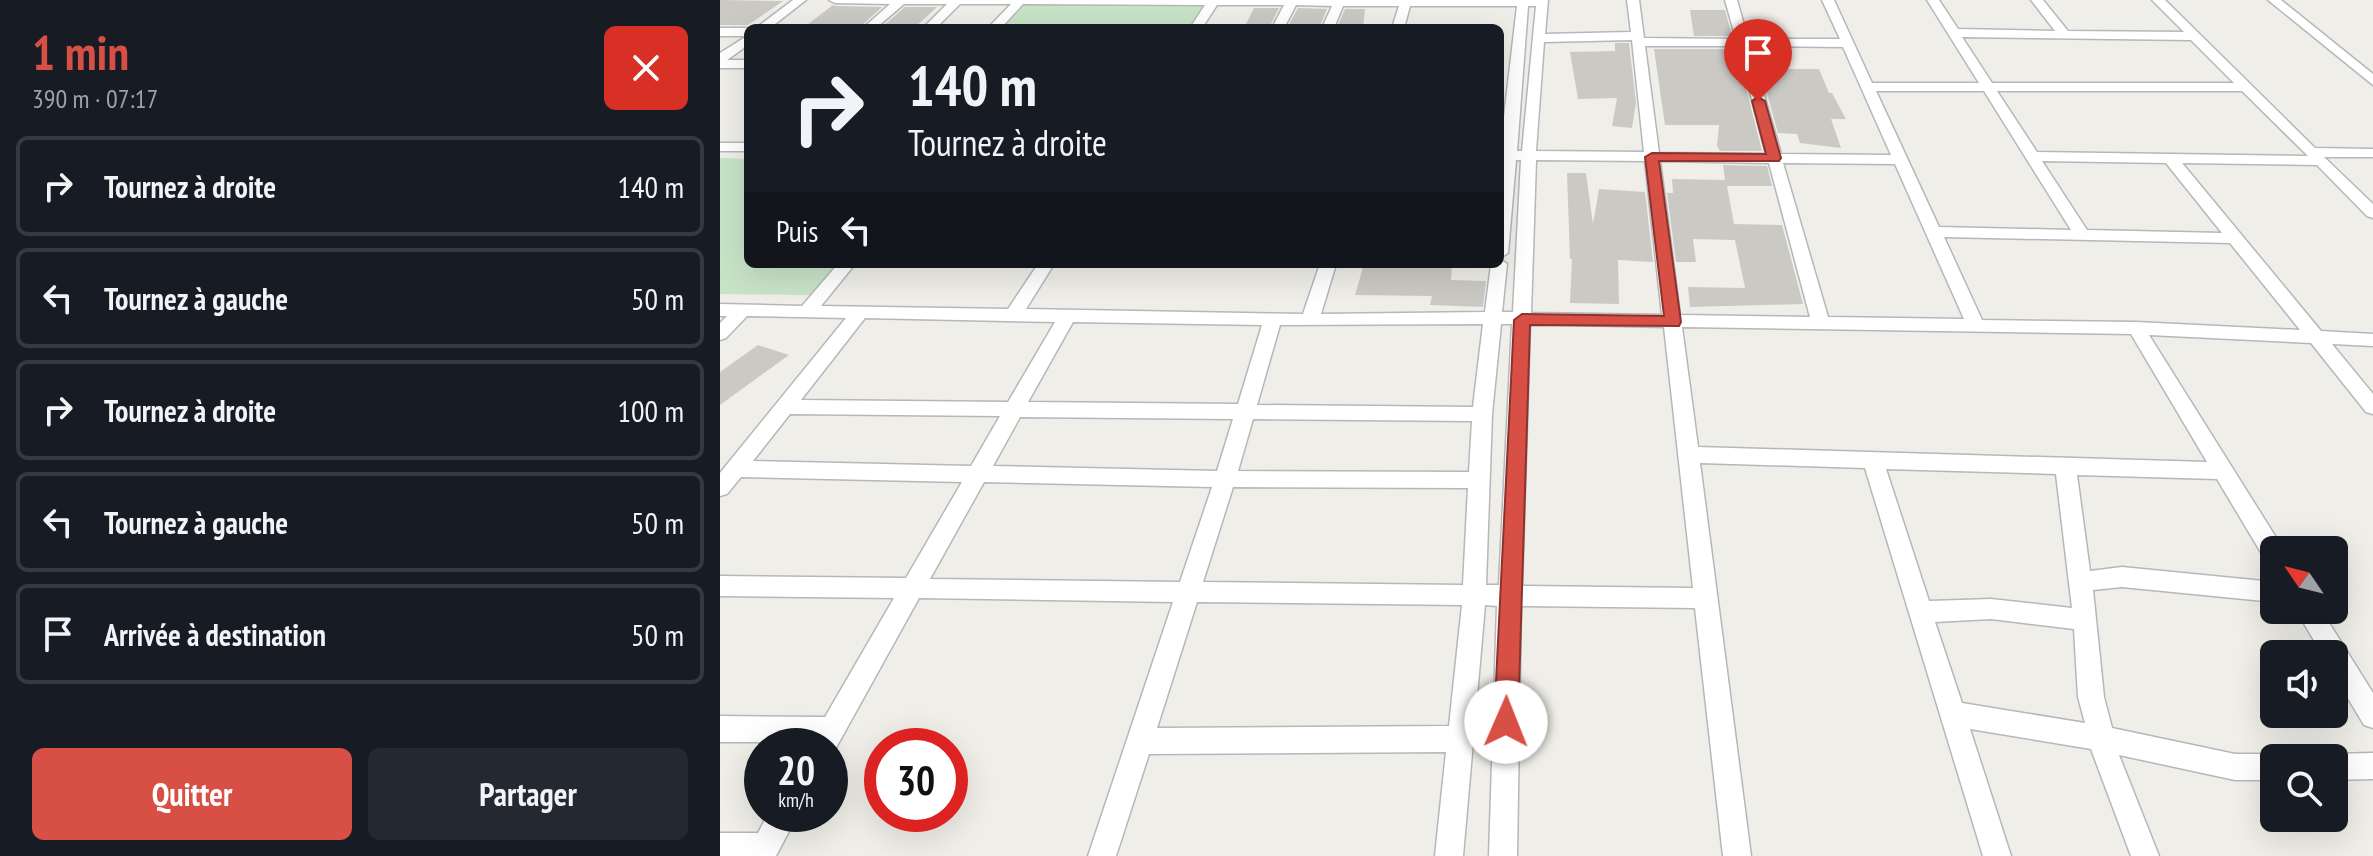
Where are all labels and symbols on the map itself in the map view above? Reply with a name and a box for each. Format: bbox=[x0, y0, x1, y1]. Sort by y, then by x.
pin bbox=[1724, 19, 1792, 101]
north arrow bbox=[2260, 536, 2348, 624]
position arrow bbox=[1464, 680, 1548, 764]
speed limit sign: 30 bbox=[864, 728, 968, 832]

